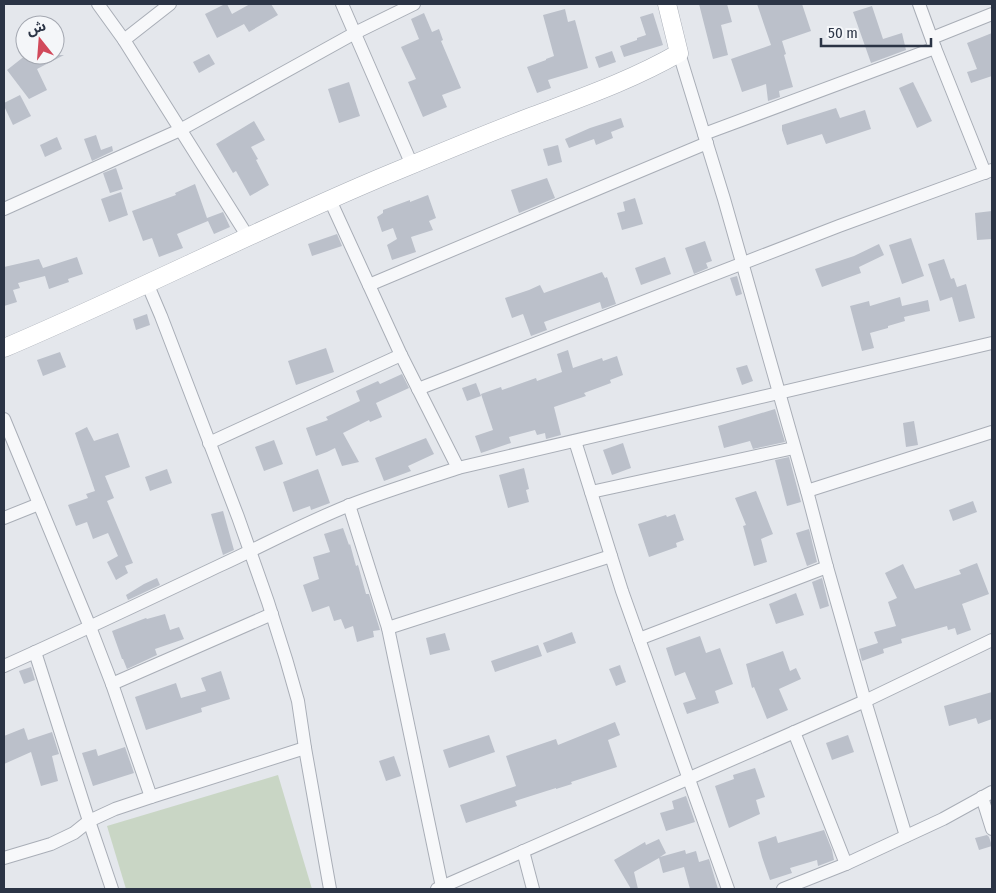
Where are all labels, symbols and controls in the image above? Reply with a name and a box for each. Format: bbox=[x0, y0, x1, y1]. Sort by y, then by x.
north arrow bbox=[15, 15, 65, 65]
scale bar bbox=[821, 15, 931, 47]
text: ش bbox=[25, 17, 48, 39]
text: 50 m bbox=[828, 24, 858, 42]

